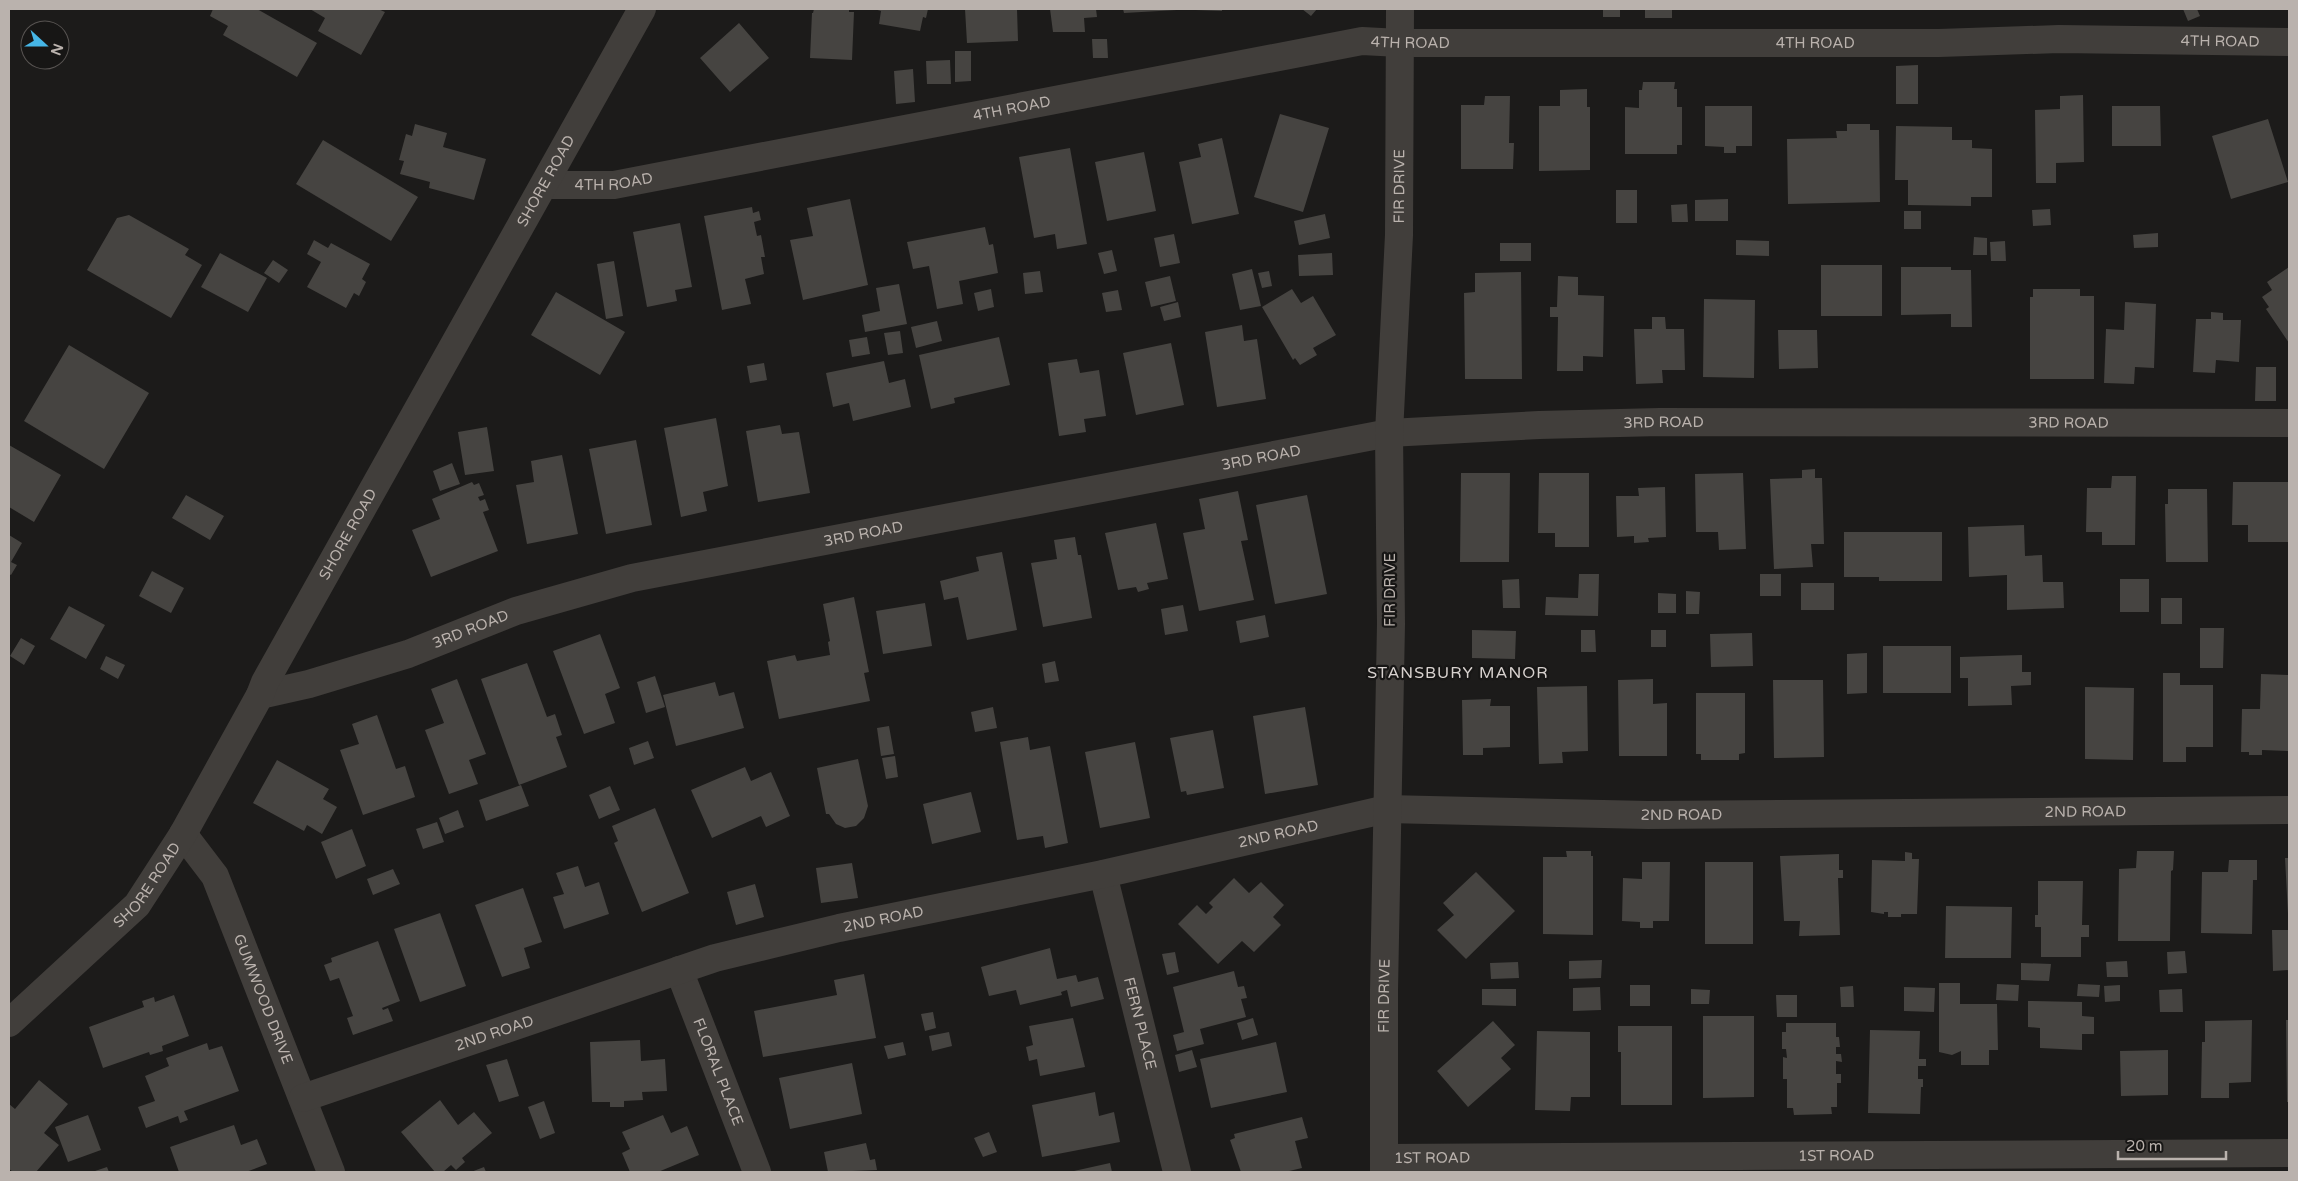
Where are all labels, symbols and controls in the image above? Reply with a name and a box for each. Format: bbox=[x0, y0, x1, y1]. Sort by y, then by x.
north arrow bbox=[20, 20, 70, 70]
street label: 4TH ROAD bbox=[1370, 32, 1450, 52]
street label: 4TH ROAD bbox=[2181, 32, 2260, 51]
street label: 4TH ROAD bbox=[1776, 34, 1855, 52]
text: N bbox=[47, 41, 67, 58]
street label: 4TH ROAD bbox=[971, 92, 1052, 125]
street label: SHORE ROAD bbox=[513, 132, 579, 230]
street label: FIR DRIVE bbox=[1390, 149, 1408, 223]
street label: 4TH ROAD bbox=[575, 169, 654, 194]
street label: 3RD ROAD bbox=[1623, 413, 1704, 432]
street label: 3RD ROAD bbox=[2028, 414, 2109, 432]
street label: 3RD ROAD bbox=[1220, 441, 1302, 474]
street label: SHORE ROAD bbox=[315, 485, 381, 583]
street label: 3RD ROAD bbox=[822, 517, 904, 550]
street label: FIR DRIVE bbox=[1381, 553, 1399, 627]
street label: 3RD ROAD bbox=[430, 606, 511, 652]
district label: STANSBURY MANOR bbox=[1367, 663, 1549, 683]
street label: 2ND ROAD bbox=[2044, 802, 2126, 821]
street label: 2ND ROAD bbox=[1640, 805, 1722, 824]
street label: 2ND ROAD bbox=[1236, 816, 1320, 852]
street label: SHORE ROAD bbox=[109, 839, 184, 931]
street label: 2ND ROAD bbox=[842, 902, 925, 936]
street label: GUMWOOD DRIVE bbox=[230, 931, 297, 1067]
street label: FIR DRIVE bbox=[1375, 959, 1394, 1033]
street label: FERN PLACE bbox=[1120, 975, 1160, 1072]
street label: 2ND ROAD bbox=[453, 1011, 536, 1055]
street label: FLORAL PLACE bbox=[689, 1015, 747, 1128]
scale bar bbox=[2118, 1128, 2226, 1160]
text: 20 m bbox=[2126, 1137, 2163, 1155]
street label: 1ST ROAD bbox=[1798, 1146, 1874, 1165]
street label: 1ST ROAD bbox=[1394, 1149, 1470, 1167]

